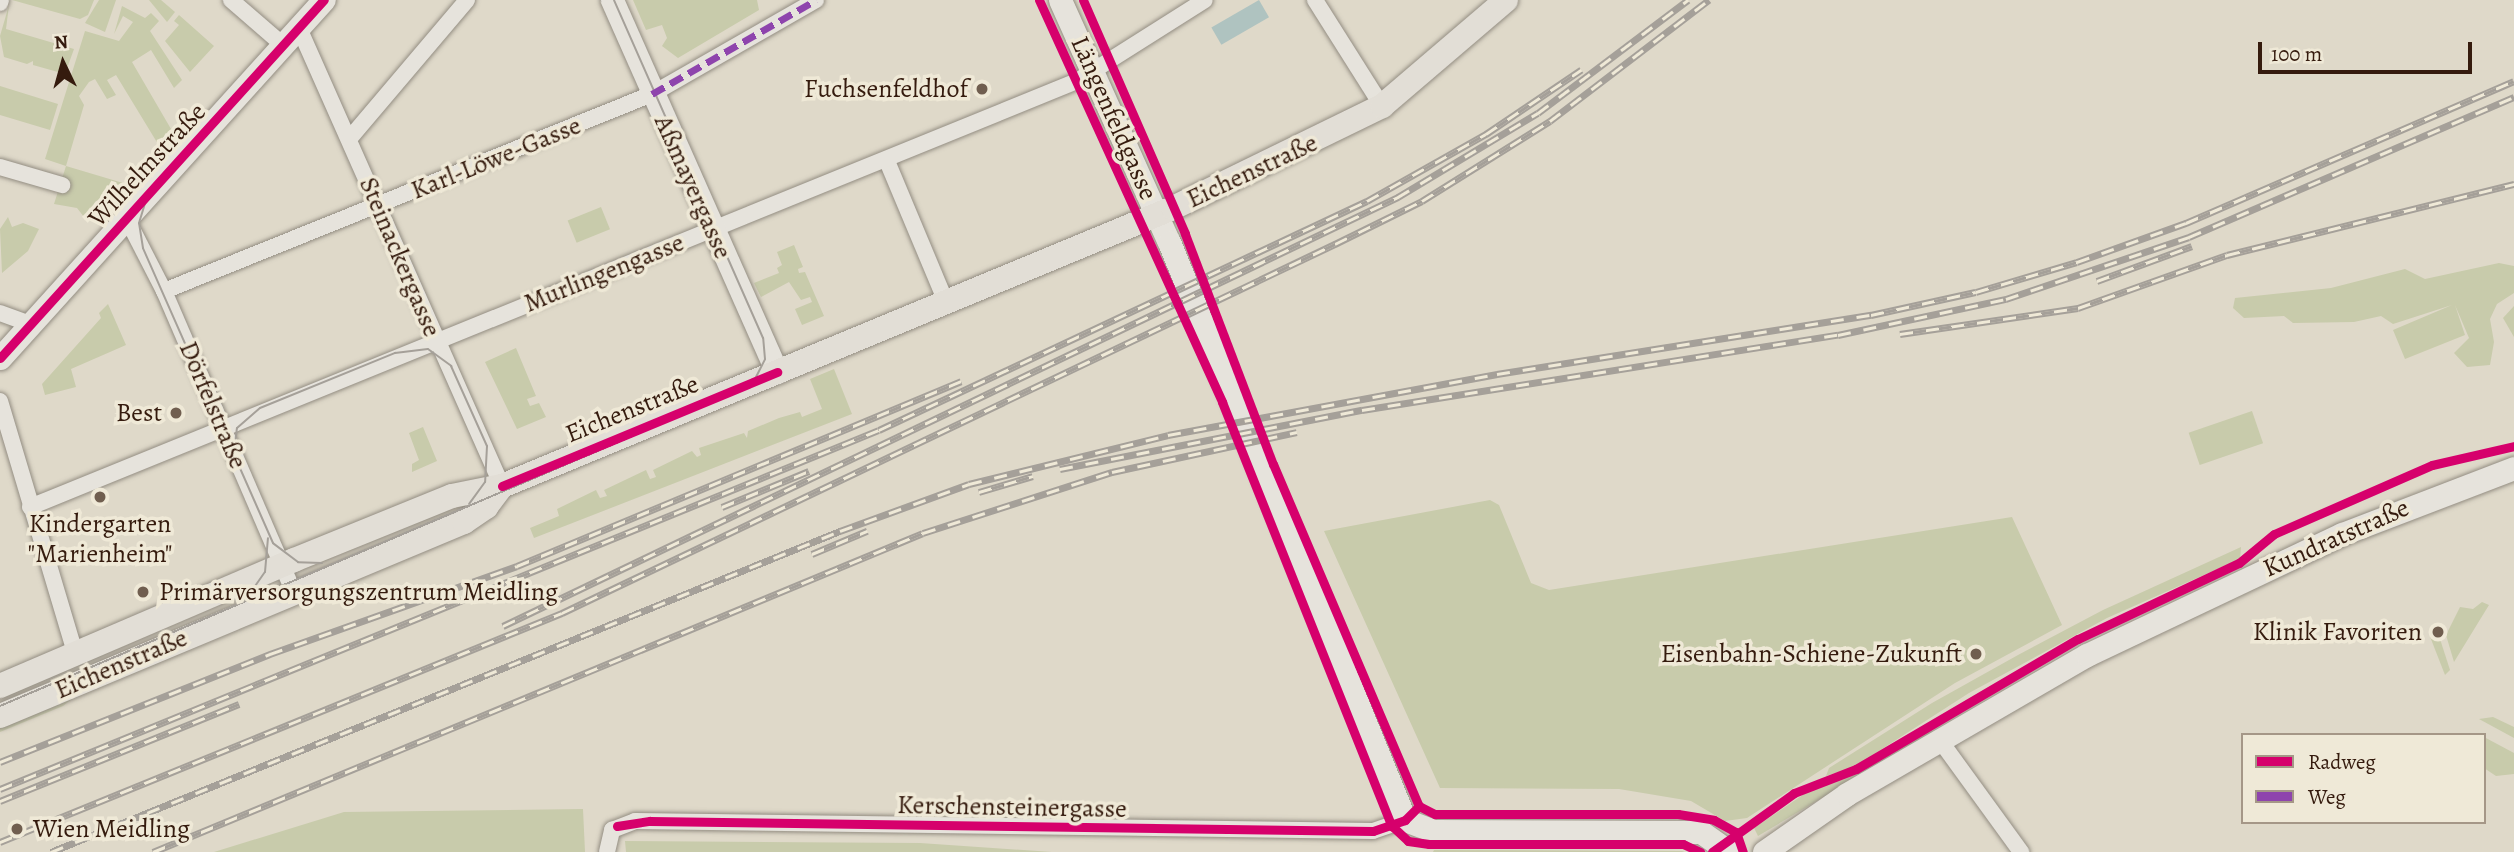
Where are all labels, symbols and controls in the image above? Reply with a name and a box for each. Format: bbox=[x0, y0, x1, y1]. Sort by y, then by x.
north arrow bbox=[28, 28, 98, 98]
scale bar bbox=[2262, 28, 2476, 72]
text: N bbox=[53, 29, 69, 56]
street label: Längenfeldgasse bbox=[1064, 31, 1164, 205]
text: 100 m bbox=[2271, 40, 2322, 68]
place label: Fuchsenfeldhof bbox=[804, 73, 968, 105]
marker: Fuchsenfeldhof bbox=[974, 81, 990, 97]
street label: Wilhelmstraße bbox=[82, 96, 212, 234]
street label: Karl-Löwe-Gasse bbox=[406, 110, 586, 206]
street label: Aßmayergasse bbox=[647, 110, 739, 264]
street label: Eichenstraße bbox=[1182, 127, 1322, 215]
street label: Steinackergasse bbox=[352, 173, 448, 341]
street label: Murlingengasse bbox=[519, 227, 689, 319]
street label: Dörfelstraße bbox=[172, 337, 254, 473]
street label: Eichenstraße bbox=[561, 368, 703, 450]
place label: Best bbox=[116, 397, 162, 429]
marker: Best bbox=[168, 405, 184, 421]
marker: Kindergarten "Marienheim" bbox=[92, 489, 108, 505]
street label: Kundratstraße bbox=[2258, 492, 2414, 584]
place label: Kindergarten "Marienheim" bbox=[28, 508, 172, 570]
place label: Primärversorgungszentrum Meidling bbox=[159, 576, 558, 608]
marker: Primärversorgungszentrum Meidling bbox=[133, 582, 153, 602]
place label: Klinik Favoriten bbox=[2253, 616, 2422, 648]
street label: Eichenstraße bbox=[50, 622, 192, 706]
marker: Klinik Favoriten bbox=[2428, 622, 2448, 642]
place label: Eisenbahn-Schiene-Zukunft bbox=[1661, 638, 1962, 670]
marker: Eisenbahn-Schiene-Zukunft bbox=[1968, 646, 1984, 662]
legend bbox=[2241, 733, 2486, 824]
text: Radweg bbox=[2308, 748, 2376, 776]
text: Weg bbox=[2308, 783, 2346, 811]
street label: Kerschensteinergasse bbox=[897, 789, 1127, 825]
place label: Wien Meidling bbox=[33, 813, 190, 845]
marker: Wien Meidling bbox=[7, 819, 27, 839]

